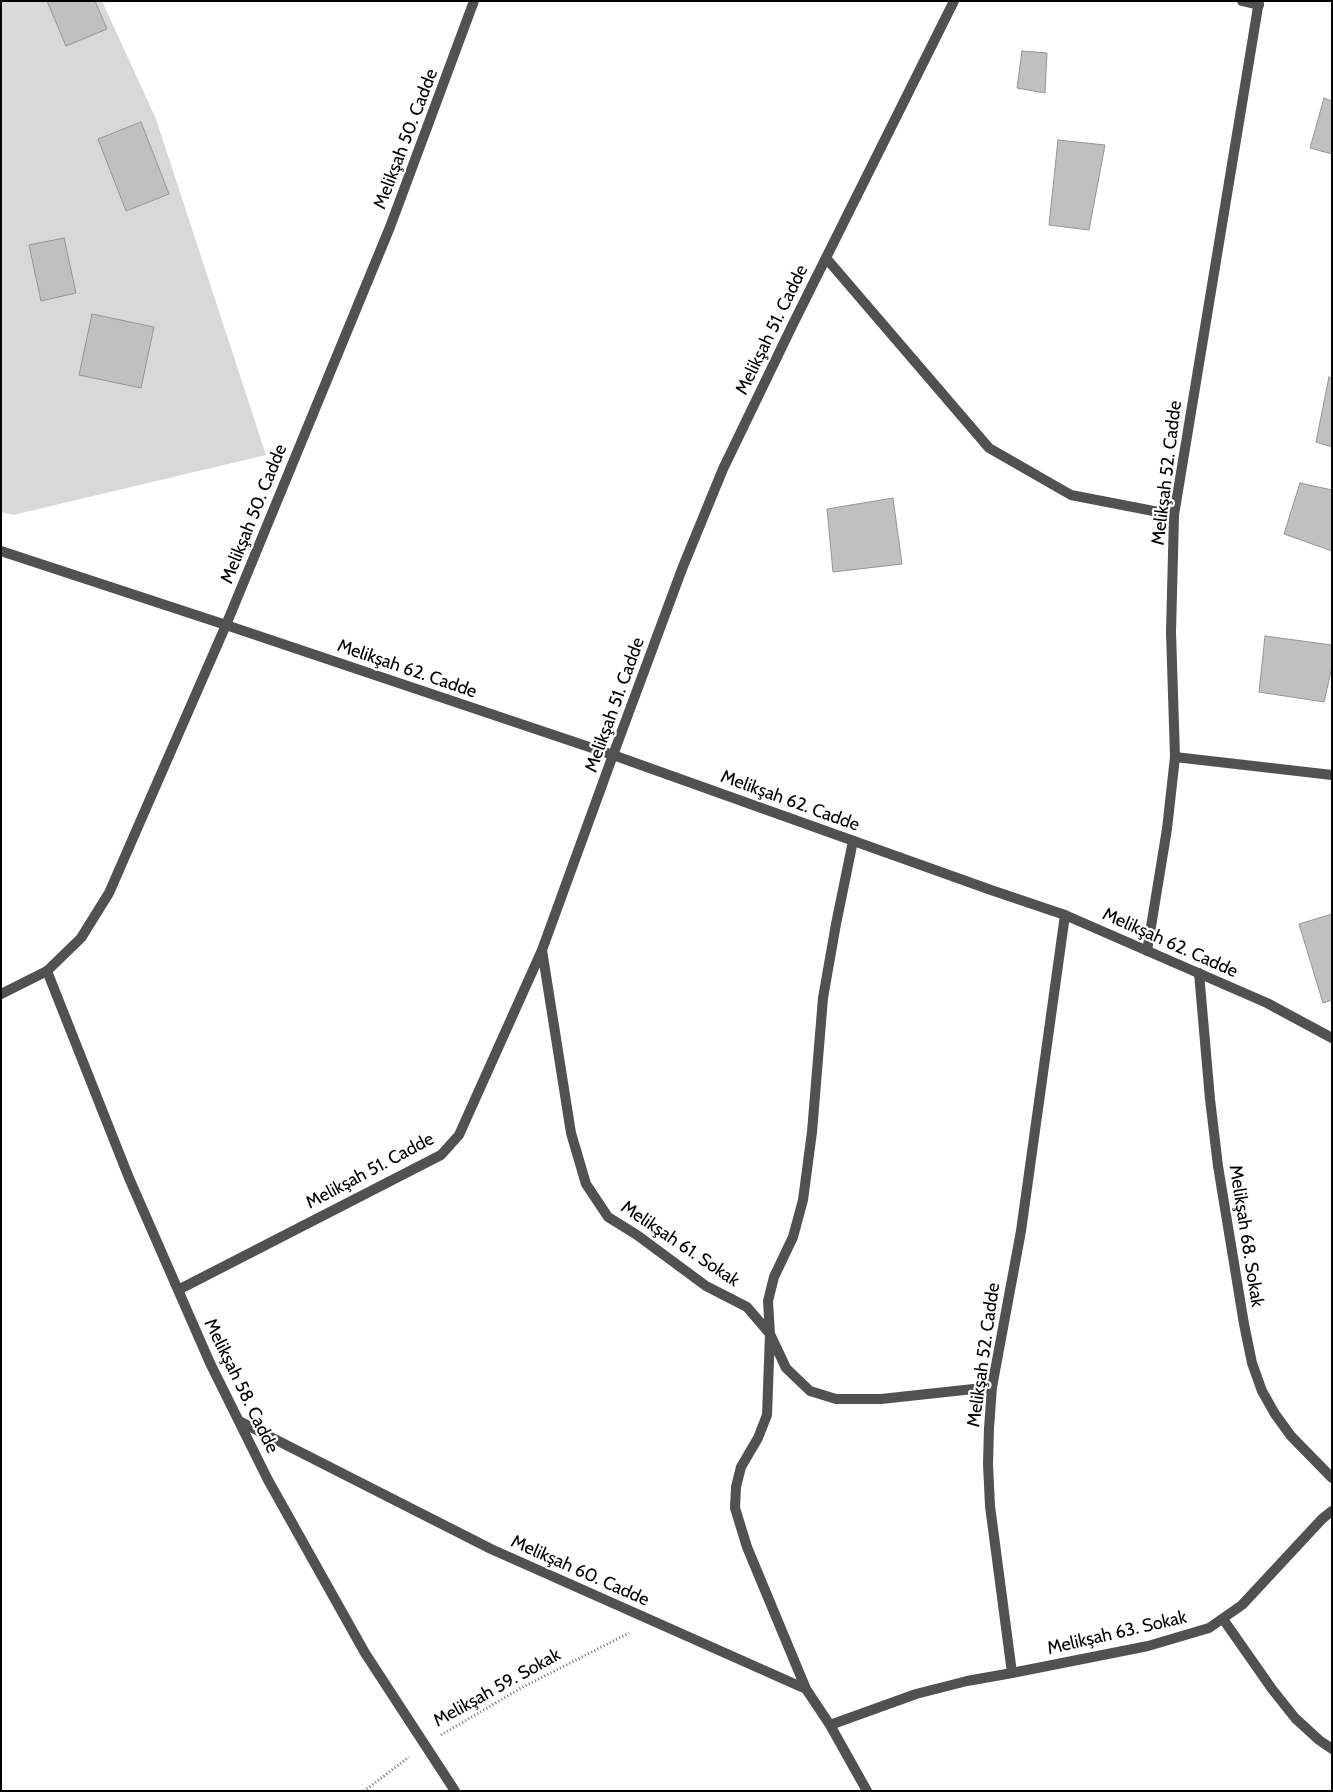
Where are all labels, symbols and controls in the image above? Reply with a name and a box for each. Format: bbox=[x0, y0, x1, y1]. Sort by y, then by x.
street label: Melikşah 50. Cadde bbox=[369, 66, 443, 212]
street label: Melikşah 51. Cadde bbox=[731, 261, 813, 399]
street label: Melikşah 52. Cadde bbox=[1147, 399, 1187, 547]
street label: Melikşah 50. Cadde bbox=[216, 441, 292, 587]
street label: Melikşah 62. Cadde bbox=[334, 635, 480, 703]
street label: Melikşah 51. Cadde bbox=[581, 635, 649, 775]
street label: Melikşah 62. Cadde bbox=[718, 766, 862, 836]
street label: Melikşah 62. Cadde bbox=[1099, 903, 1241, 983]
street label: Melikşah 51. Cadde bbox=[302, 1128, 438, 1214]
street label: Melikşah 68. Sokak bbox=[1224, 1163, 1268, 1309]
street label: Melikşah 61. Sokak bbox=[617, 1196, 743, 1292]
street label: Melikşah 52. Cadde bbox=[963, 1281, 1005, 1429]
street label: Melikşah 58. Cadde bbox=[199, 1315, 283, 1457]
street label: Melikşah 60. Cadde bbox=[508, 1531, 652, 1611]
street label: Melikşah 63. Sokak bbox=[1045, 1606, 1189, 1660]
street label: Melikşah 59. Sokak bbox=[430, 1644, 564, 1732]

